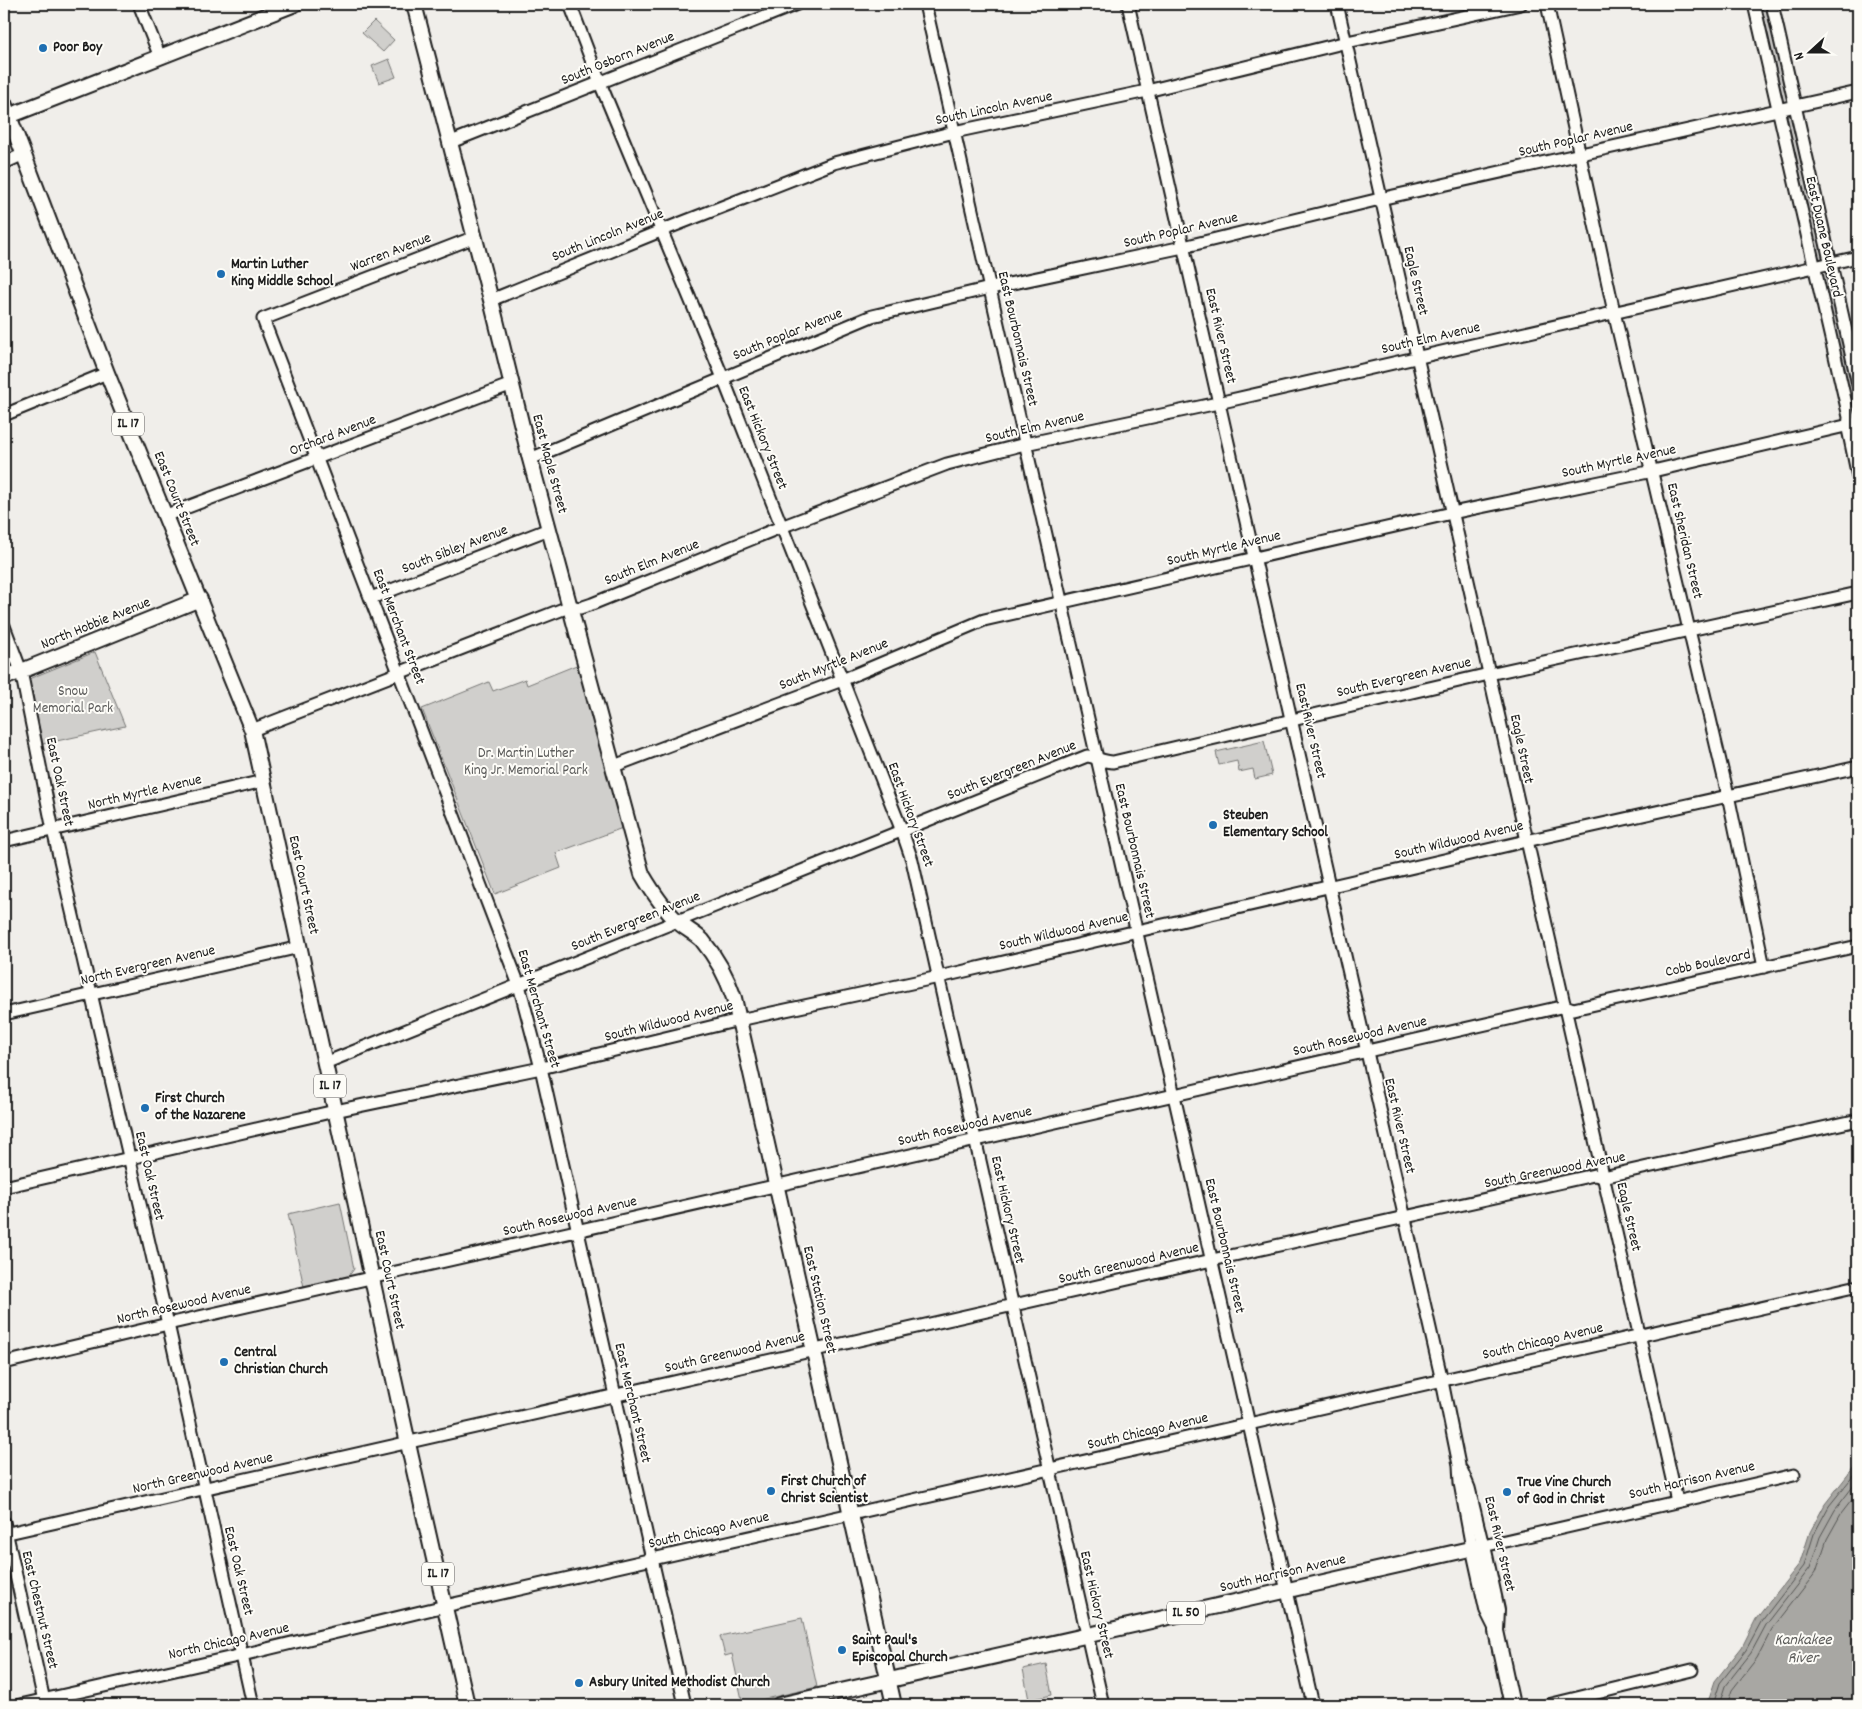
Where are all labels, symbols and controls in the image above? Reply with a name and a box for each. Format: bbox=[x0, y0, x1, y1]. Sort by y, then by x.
street label: South Osborn Avenue bbox=[558, 26, 678, 92]
north arrow bbox=[1784, 28, 1834, 78]
place label: Poor Boy bbox=[53, 37, 103, 59]
marker: Poor Boy bbox=[37, 42, 49, 54]
text: N bbox=[1789, 49, 1810, 63]
street label: South Lincoln Avenue bbox=[933, 86, 1055, 132]
street label: South Poplar Avenue bbox=[1517, 116, 1636, 164]
street label: East Duane Boulevard bbox=[1798, 174, 1848, 300]
street label: South Lincoln Avenue bbox=[549, 203, 668, 269]
street label: South Poplar Avenue bbox=[1122, 207, 1241, 255]
street label: Warren Avenue bbox=[347, 227, 435, 278]
street label: Eagle Street bbox=[1396, 244, 1434, 318]
place label: Martin Luther King Middle School bbox=[231, 254, 334, 293]
marker: Martin Luther King Middle School bbox=[215, 268, 227, 280]
street label: East Bourbonnais Street bbox=[991, 269, 1043, 409]
street label: East River Street bbox=[1198, 286, 1242, 386]
street label: South Poplar Avenue bbox=[730, 303, 847, 367]
street label: South Elm Avenue bbox=[1379, 317, 1483, 361]
street label: East Hickory Street bbox=[731, 383, 793, 494]
street label: South Elm Avenue bbox=[983, 406, 1087, 450]
street label: Orchard Avenue bbox=[286, 409, 380, 463]
road number: IL 17 bbox=[112, 412, 144, 436]
street label: East Maple Street bbox=[525, 412, 573, 517]
street label: South Myrtle Avenue bbox=[1560, 439, 1679, 485]
street label: East Court Street bbox=[147, 448, 205, 550]
street label: East Sheridan Street bbox=[1660, 481, 1708, 602]
street label: South Sibley Avenue bbox=[399, 519, 512, 580]
street label: South Myrtle Avenue bbox=[1165, 525, 1283, 573]
street label: South Elm Avenue bbox=[601, 534, 703, 592]
street label: East Merchant Street bbox=[366, 566, 430, 688]
street label: North Hobbie Avenue bbox=[38, 592, 155, 656]
street label: South Myrtle Avenue bbox=[776, 633, 892, 697]
street label: South Evergreen Avenue bbox=[1334, 652, 1474, 704]
park label: Snow Memorial Park bbox=[33, 681, 113, 720]
street label: East River Street bbox=[1288, 681, 1332, 781]
street label: Eagle Street bbox=[1503, 712, 1539, 786]
street label: East Oak Street bbox=[39, 735, 79, 829]
street label: South Evergreen Avenue bbox=[944, 735, 1080, 807]
park label: Dr. Martin Luther King Jr. Memorial Park bbox=[464, 743, 588, 782]
street label: East Hickory Street bbox=[881, 760, 939, 871]
street label: North Myrtle Avenue bbox=[86, 769, 204, 817]
street label: East Bourbonnais Street bbox=[1108, 781, 1160, 921]
place label: Steuben Elementary School bbox=[1223, 805, 1328, 844]
street label: South Wildwood Avenue bbox=[1392, 815, 1526, 867]
marker: Steuben Elementary School bbox=[1207, 819, 1219, 831]
street label: East Court Street bbox=[282, 833, 324, 937]
street label: South Evergreen Avenue bbox=[568, 886, 704, 958]
street label: South Wildwood Avenue bbox=[997, 906, 1131, 958]
street label: North Evergreen Avenue bbox=[79, 940, 218, 992]
street label: Cobb Boulevard bbox=[1663, 944, 1753, 984]
street label: East Merchant Street bbox=[511, 947, 566, 1071]
street label: South Wildwood Avenue bbox=[602, 995, 736, 1049]
street label: South Rosewood Avenue bbox=[1291, 1011, 1430, 1063]
road number: IL 17 bbox=[314, 1074, 346, 1098]
street label: East River Street bbox=[1377, 1076, 1421, 1176]
place label: First Church of the Nazarene bbox=[155, 1088, 246, 1127]
street label: South Rosewood Avenue bbox=[896, 1101, 1035, 1153]
marker: First Church of the Nazarene bbox=[139, 1102, 151, 1114]
street label: East Oak Street bbox=[128, 1129, 170, 1223]
street label: South Greenwood Avenue bbox=[1483, 1146, 1628, 1195]
street label: East Hickory Street bbox=[984, 1154, 1030, 1266]
street label: East Bourbonnais Street bbox=[1198, 1176, 1250, 1316]
street label: Eagle Street bbox=[1609, 1180, 1647, 1254]
street label: South Rosewood Avenue bbox=[501, 1191, 640, 1243]
street label: East Court Street bbox=[368, 1228, 410, 1332]
street label: South Greenwood Avenue bbox=[1057, 1237, 1202, 1291]
street label: East Station Street bbox=[796, 1244, 842, 1357]
street label: North Rosewood Avenue bbox=[115, 1279, 254, 1331]
street label: South Chicago Avenue bbox=[1480, 1317, 1606, 1367]
street label: South Greenwood Avenue bbox=[663, 1326, 808, 1380]
street label: East Merchant Street bbox=[608, 1341, 657, 1466]
place label: Central Christian Church bbox=[234, 1342, 328, 1381]
marker: Central Christian Church bbox=[218, 1356, 230, 1368]
street label: South Chicago Avenue bbox=[1085, 1407, 1211, 1457]
street label: North Greenwood Avenue bbox=[131, 1447, 276, 1501]
street label: South Harrison Avenue bbox=[1627, 1456, 1758, 1506]
place label: First Church of Christ Scientist bbox=[781, 1471, 868, 1510]
place label: True Vine Church of God in Christ bbox=[1517, 1472, 1611, 1511]
marker: First Church of Christ Scientist bbox=[765, 1485, 777, 1497]
marker: True Vine Church of God in Christ bbox=[1501, 1486, 1513, 1498]
street label: East River Street bbox=[1477, 1494, 1521, 1594]
street label: South Chicago Avenue bbox=[646, 1506, 772, 1556]
street label: East Oak Street bbox=[217, 1524, 259, 1618]
street label: East Chestnut Street bbox=[15, 1549, 63, 1672]
street label: East Hickory Street bbox=[1073, 1549, 1119, 1661]
street label: South Harrison Avenue bbox=[1218, 1549, 1349, 1599]
road number: IL 17 bbox=[422, 1562, 454, 1586]
road number: IL 50 bbox=[1167, 1602, 1205, 1625]
street label: North Chicago Avenue bbox=[166, 1617, 292, 1667]
water label: Kankakee River bbox=[1775, 1629, 1832, 1670]
place label: Saint Paul's Episcopal Church bbox=[852, 1630, 948, 1669]
marker: Saint Paul's Episcopal Church bbox=[836, 1644, 848, 1656]
place label: Asbury United Methodist Church bbox=[589, 1672, 770, 1694]
marker: Asbury United Methodist Church bbox=[573, 1677, 585, 1689]

